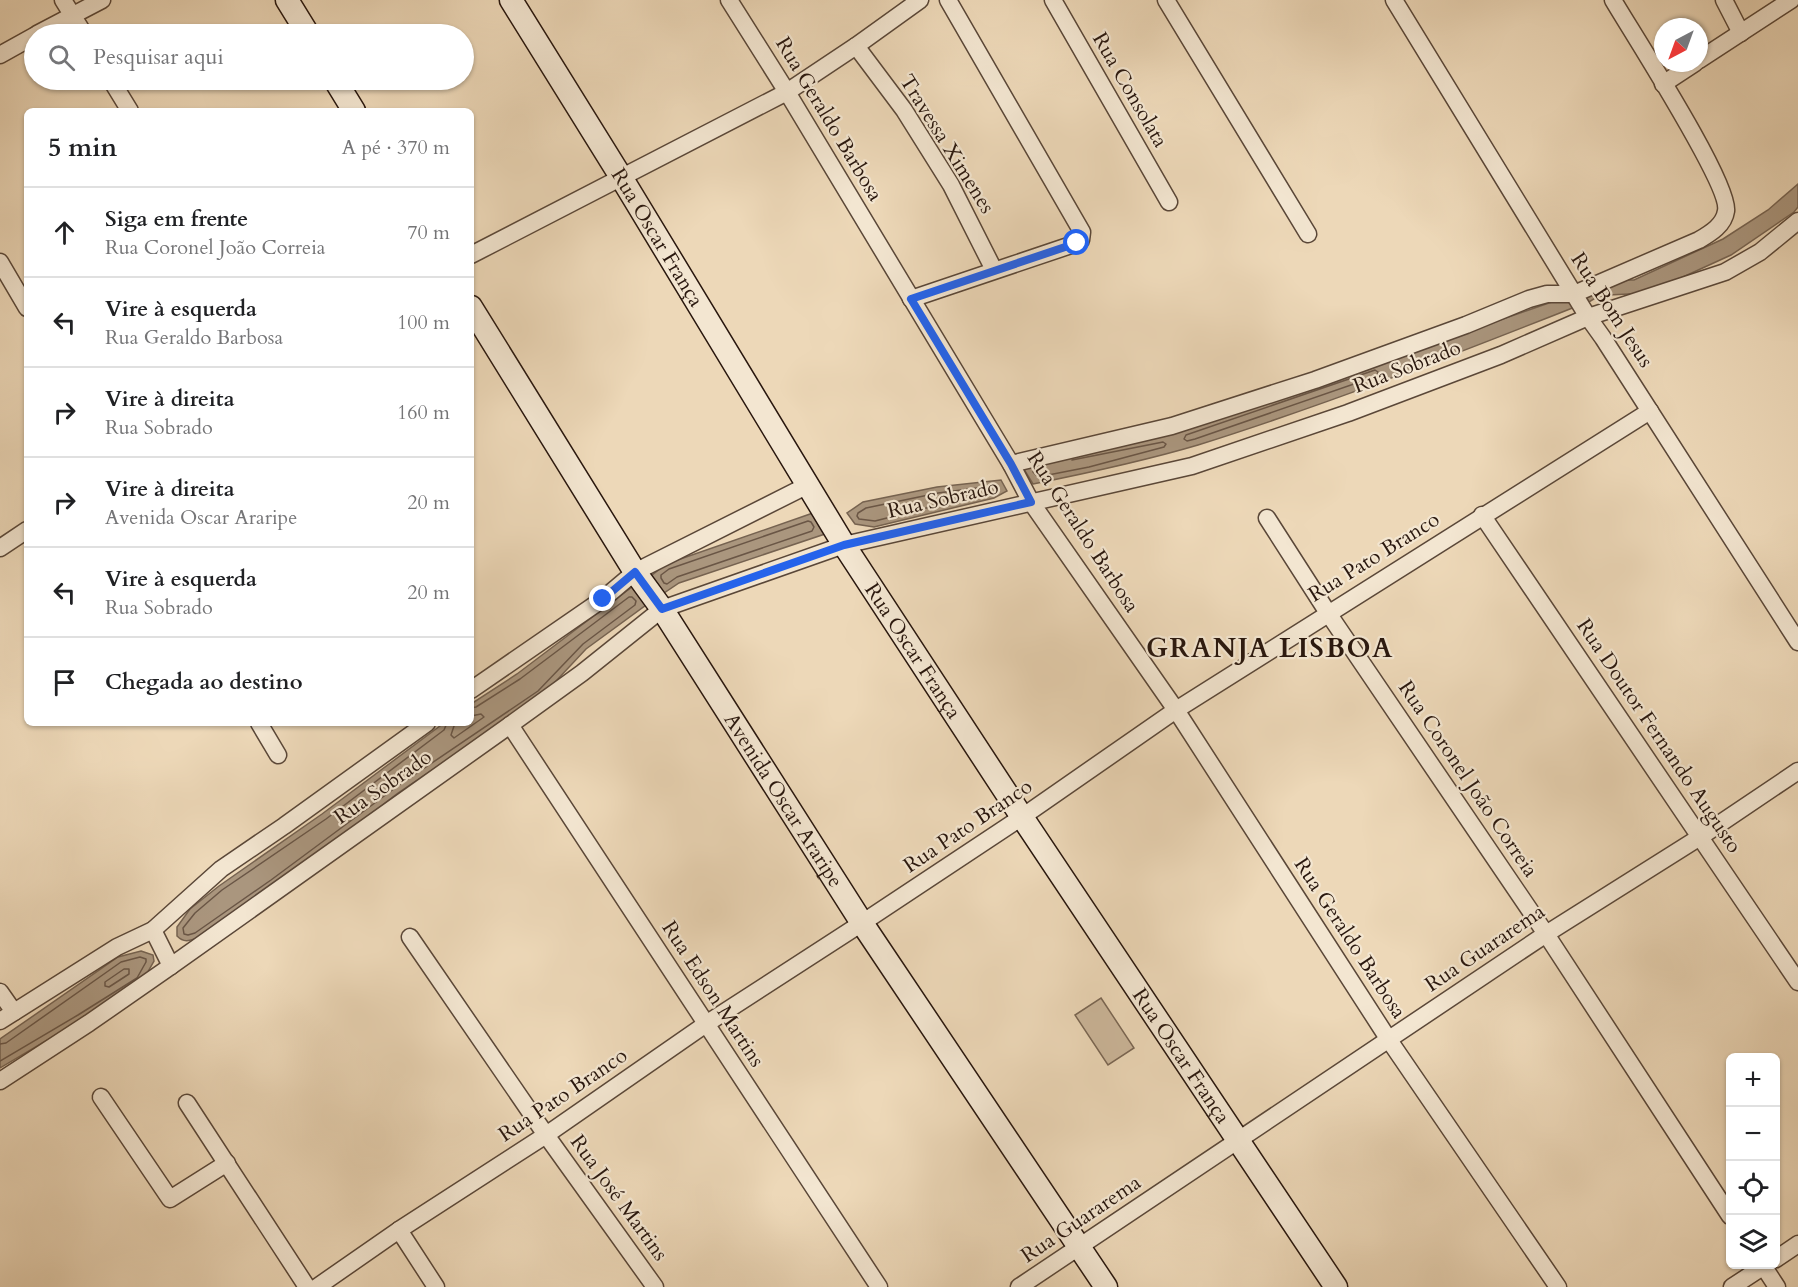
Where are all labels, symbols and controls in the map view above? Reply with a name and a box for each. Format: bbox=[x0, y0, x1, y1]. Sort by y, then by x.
north arrow bbox=[1654, 18, 1708, 72]
search box bbox=[24, 24, 474, 90]
street label: Rua Consolata bbox=[1085, 27, 1175, 153]
street label: Rua Geraldo Barbosa bbox=[768, 31, 890, 207]
icon: search bbox=[45, 41, 78, 74]
text: Pesquisar aqui bbox=[93, 42, 224, 72]
street label: Travessa Ximenes bbox=[893, 69, 1001, 219]
text: 5 min bbox=[48, 130, 117, 165]
text: A pé · 370 m bbox=[342, 134, 450, 161]
street label: Rua Oscar França bbox=[604, 163, 711, 312]
text: Siga em frente bbox=[105, 204, 248, 234]
icon: ahead bbox=[48, 216, 81, 249]
text: 70 m bbox=[407, 219, 450, 246]
route start bbox=[1063, 229, 1089, 255]
text: Rua Coronel João Correia bbox=[105, 234, 325, 261]
street label: Rua Bom Jesus bbox=[1564, 247, 1660, 373]
text: Vire à esquerda bbox=[105, 294, 257, 324]
icon: left bbox=[48, 306, 81, 339]
text: 100 m bbox=[397, 309, 450, 336]
text: Rua Geraldo Barbosa bbox=[105, 324, 283, 351]
street label: Rua Sobrado bbox=[1349, 333, 1465, 401]
text: Vire à direita bbox=[105, 384, 235, 414]
icon: right bbox=[48, 396, 81, 429]
text: 160 m bbox=[397, 399, 450, 426]
text: Rua Sobrado bbox=[105, 414, 213, 441]
street label: Rua Geraldo Barbosa bbox=[1020, 446, 1146, 618]
street label: Rua Sobrado bbox=[885, 472, 1001, 526]
text: Vire à direita bbox=[105, 474, 235, 504]
icon: right bbox=[48, 486, 81, 519]
text: 20 m bbox=[407, 489, 450, 516]
text: Avenida Oscar Araripe bbox=[105, 504, 297, 531]
street label: Rua Pato Branco bbox=[1303, 505, 1445, 609]
text: Vire à esquerda bbox=[105, 564, 257, 594]
icon: left bbox=[48, 576, 81, 609]
street label: Rua Oscar França bbox=[858, 577, 968, 724]
text: 20 m bbox=[407, 579, 450, 606]
route end bbox=[589, 585, 615, 611]
text: Rua Sobrado bbox=[105, 594, 213, 621]
street label: Rua Doutor Fernando Augusto bbox=[1570, 613, 1748, 859]
district label: GRANJA LISBOA bbox=[1146, 630, 1394, 667]
icon: arrive bbox=[48, 666, 81, 699]
text: Chegada ao destino bbox=[105, 667, 303, 697]
street label: Rua Coronel João Correia bbox=[1391, 675, 1545, 883]
street label: Avenida Oscar Araripe bbox=[717, 707, 850, 893]
street label: Rua Sobrado bbox=[328, 743, 438, 831]
street label: Rua Pato Branco bbox=[898, 772, 1038, 880]
street label: Rua Geraldo Barbosa bbox=[1287, 852, 1413, 1024]
street label: Rua Guararema bbox=[1419, 897, 1551, 999]
street label: Rua Edson Martins bbox=[655, 915, 771, 1073]
street label: Rua Oscar França bbox=[1126, 982, 1237, 1129]
street label: Rua Pato Branco bbox=[493, 1041, 633, 1149]
map controls bbox=[1726, 1053, 1780, 1269]
button: + bbox=[1726, 1053, 1780, 1107]
button: − bbox=[1726, 1107, 1780, 1161]
street label: Rua José Martins bbox=[563, 1129, 675, 1267]
button: locate bbox=[1726, 1161, 1780, 1215]
street label: Rua Guararema bbox=[1015, 1168, 1147, 1270]
button: layers bbox=[1726, 1215, 1780, 1269]

